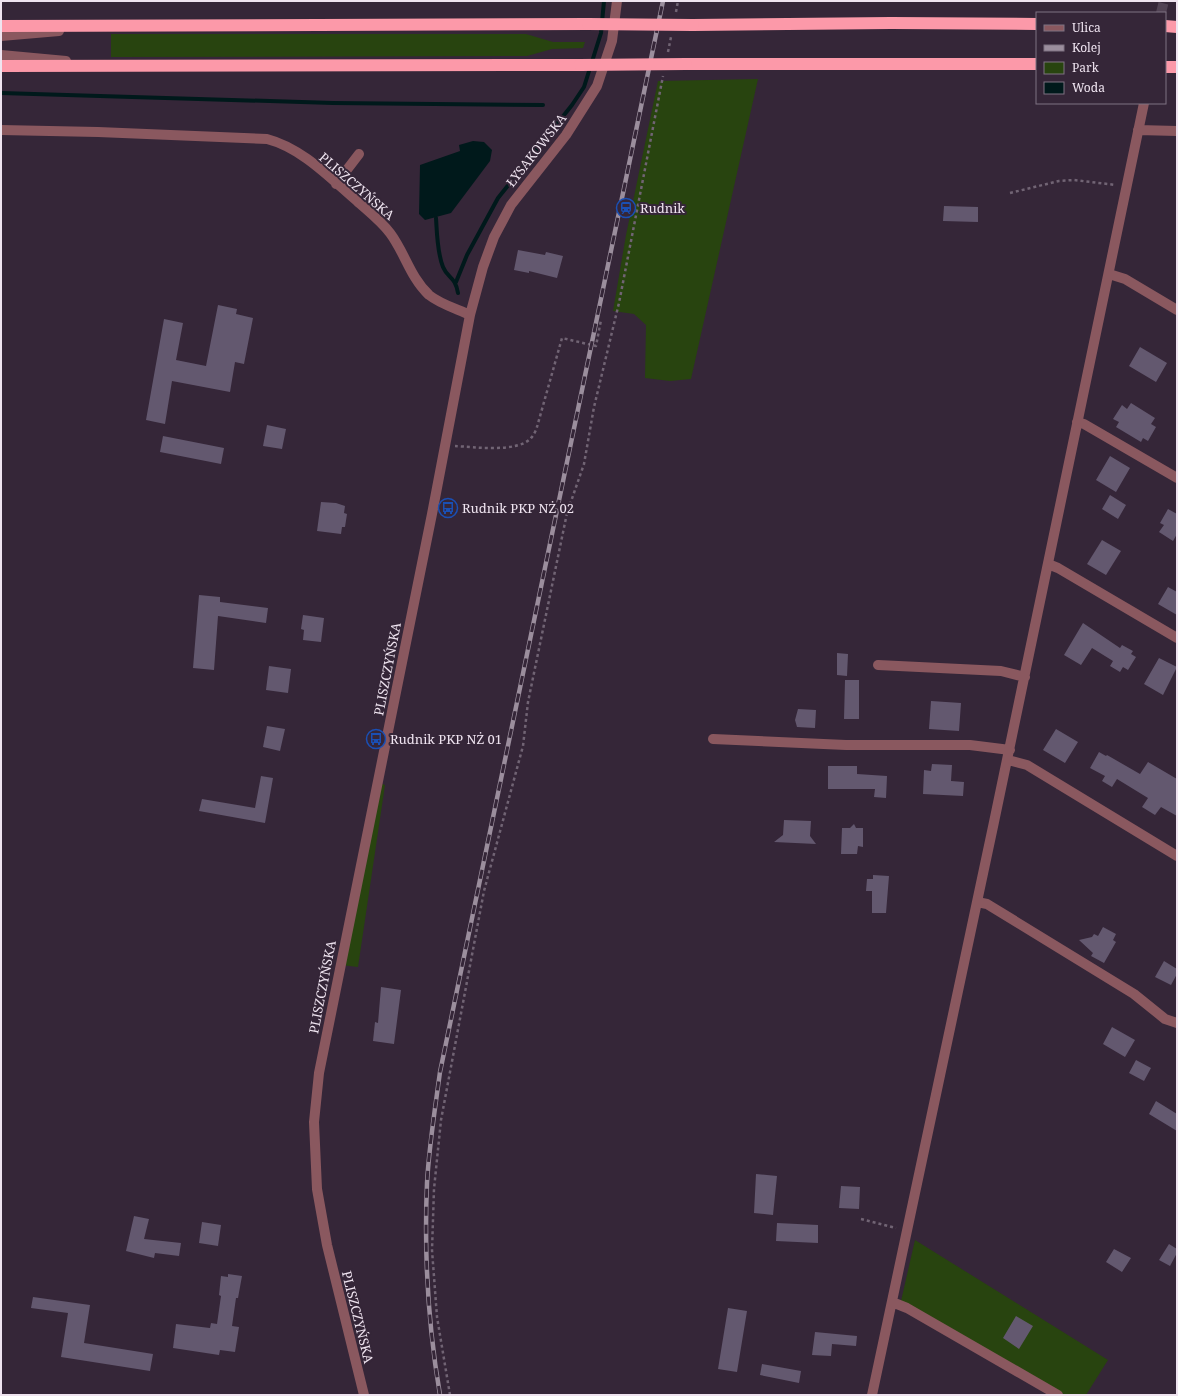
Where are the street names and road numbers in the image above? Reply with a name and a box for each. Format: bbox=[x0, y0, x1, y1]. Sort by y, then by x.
street label: ŁYSAKOWSKA bbox=[502, 109, 571, 190]
street label: PLISZCZYŃSKA bbox=[315, 148, 399, 224]
street label: PLISZCZYŃSKA bbox=[369, 620, 405, 717]
street label: PLISZCZYŃSKA bbox=[304, 938, 340, 1035]
street label: PLISZCZYŃSKA bbox=[338, 1269, 378, 1366]

